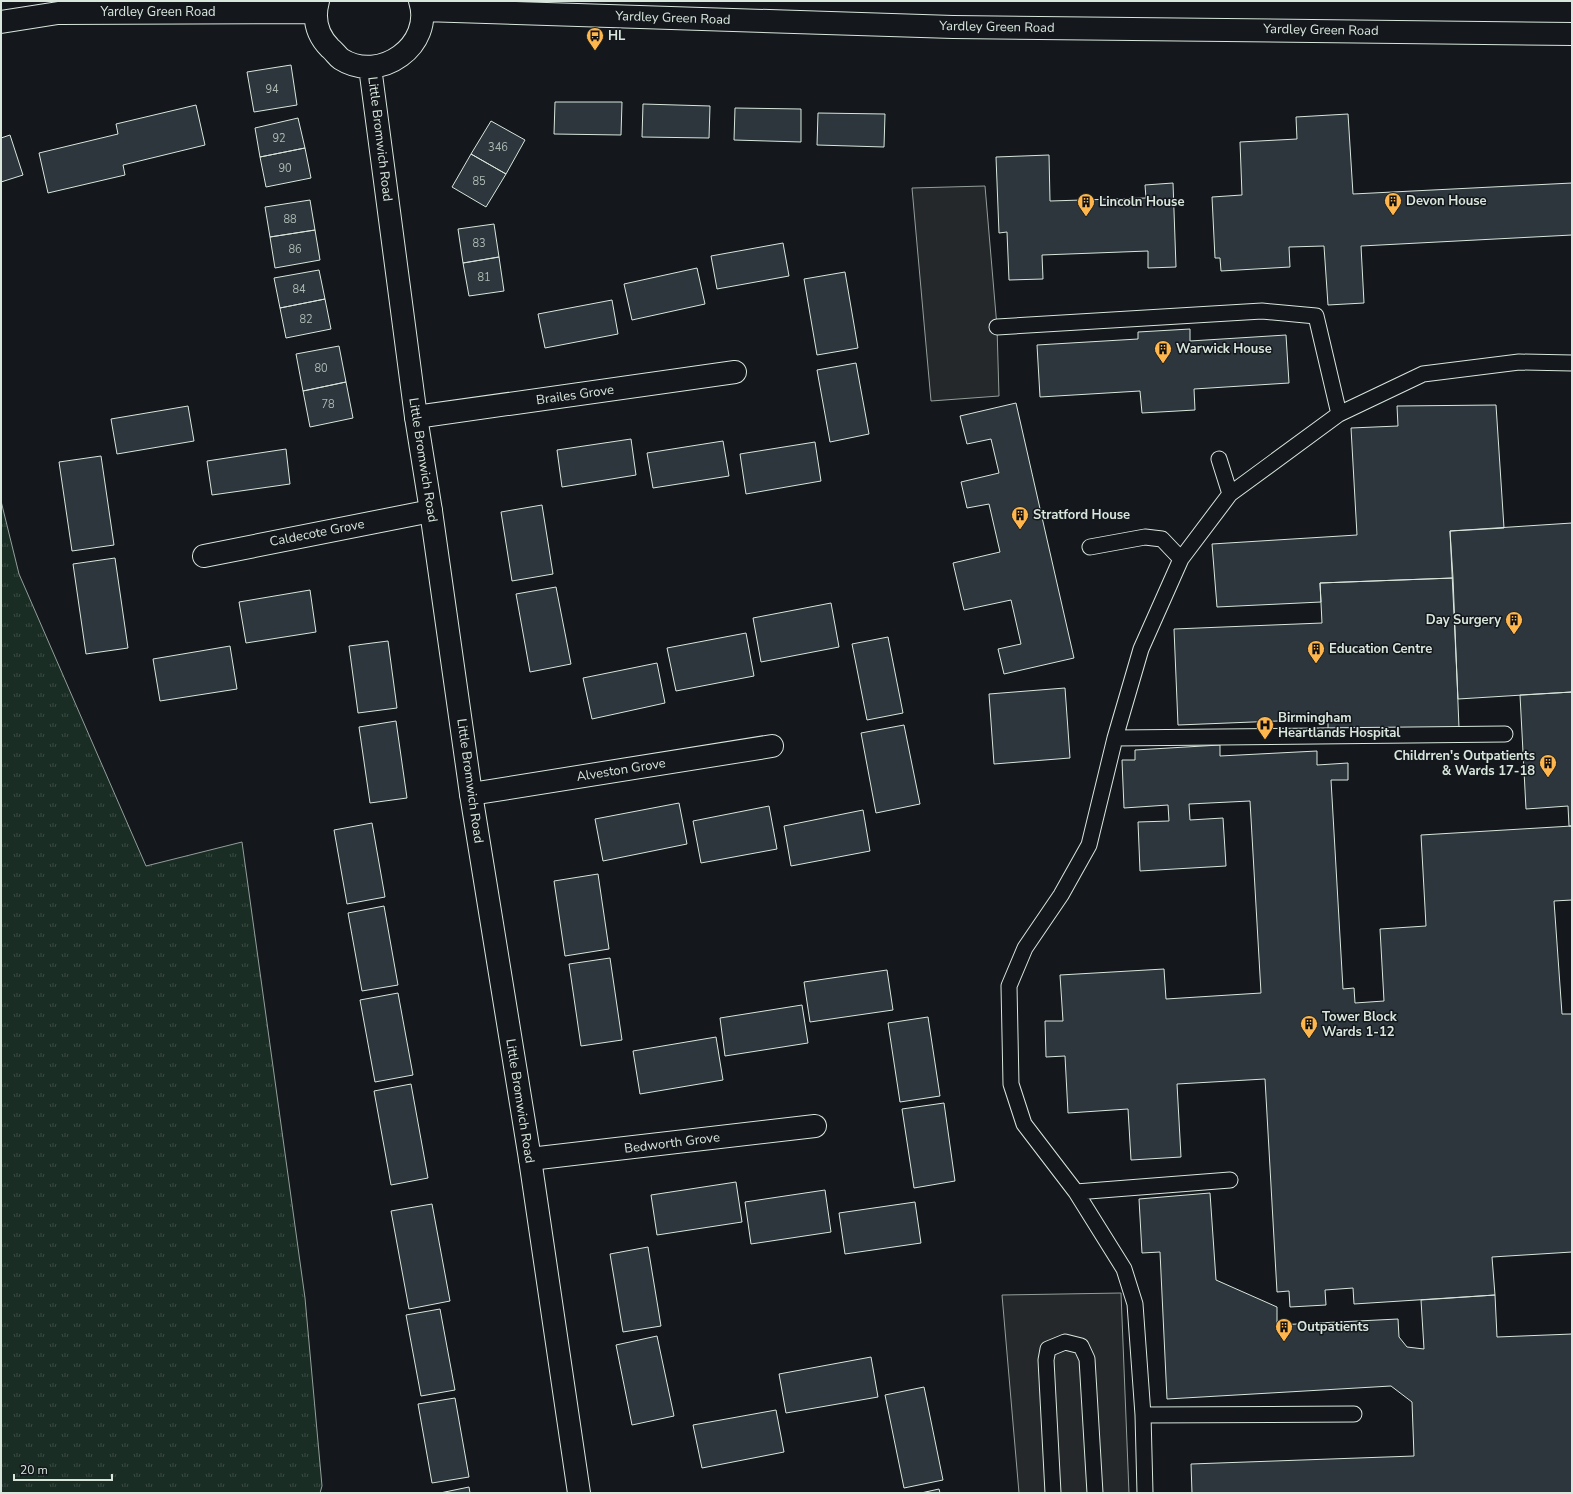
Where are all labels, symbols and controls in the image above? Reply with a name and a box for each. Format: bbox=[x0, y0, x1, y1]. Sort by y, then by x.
street label: Yardley Green Road bbox=[99, 3, 216, 21]
street label: Yardley Green Road bbox=[614, 7, 731, 29]
street label: Yardley Green Road bbox=[938, 17, 1055, 37]
street label: Yardley Green Road bbox=[1262, 20, 1379, 40]
bus stop icon: HL bbox=[585, 26, 605, 51]
place label: HL bbox=[608, 27, 626, 45]
street label: Little Bromwich Road bbox=[363, 76, 397, 202]
house number: 94 bbox=[265, 82, 279, 97]
house number: 92 bbox=[272, 131, 286, 146]
house number: 346 bbox=[488, 140, 508, 155]
house number: 90 bbox=[278, 161, 292, 176]
house number: 85 bbox=[472, 174, 486, 189]
building icon: Devon House bbox=[1383, 191, 1403, 216]
building icon: Lincoln House bbox=[1076, 192, 1096, 217]
place label: Devon House bbox=[1406, 192, 1487, 210]
place label: Lincoln House bbox=[1099, 193, 1184, 211]
house number: 88 bbox=[283, 212, 297, 227]
house number: 83 bbox=[472, 236, 486, 251]
house number: 86 bbox=[288, 242, 302, 257]
house number: 81 bbox=[477, 270, 491, 285]
house number: 84 bbox=[292, 282, 306, 297]
house number: 82 bbox=[299, 312, 313, 327]
building icon: Warwick House bbox=[1153, 339, 1173, 364]
place label: Warwick House bbox=[1176, 340, 1272, 358]
house number: 80 bbox=[314, 361, 328, 376]
street label: Brailes Grove bbox=[535, 381, 615, 409]
house number: 78 bbox=[321, 397, 335, 412]
street label: Little Bromwich Road bbox=[404, 397, 442, 523]
building icon: Stratford House bbox=[1010, 505, 1030, 530]
place label: Stratford House bbox=[1033, 506, 1130, 524]
street label: Caldecote Grove bbox=[268, 515, 366, 551]
building icon: Day Surgery bbox=[1504, 610, 1524, 635]
place label: Day Surgery bbox=[1426, 611, 1501, 629]
building icon: Education Centre bbox=[1306, 639, 1326, 664]
place label: Education Centre bbox=[1329, 640, 1432, 658]
place label: Birmingham Heartlands Hospital bbox=[1278, 709, 1401, 742]
hospital icon: Birmingham Heartlands Hospital bbox=[1255, 715, 1275, 740]
street label: Little Bromwich Road bbox=[452, 718, 488, 844]
place label: Childrren's Outpatients & Wards 17-18 bbox=[1394, 747, 1535, 780]
building icon: Childrren's Outpatients & Wards 17-18 bbox=[1538, 753, 1558, 778]
street label: Alveston Grove bbox=[575, 754, 667, 786]
place label: Tower Block Wards 1-12 bbox=[1322, 1008, 1398, 1041]
building icon: Tower Block Wards 1-12 bbox=[1299, 1014, 1319, 1039]
street label: Little Bromwich Road bbox=[501, 1038, 539, 1164]
street label: Bedworth Grove bbox=[623, 1128, 721, 1158]
building icon: Outpatients bbox=[1274, 1317, 1294, 1342]
place label: Outpatients bbox=[1297, 1318, 1369, 1336]
scale bar bbox=[14, 1456, 112, 1482]
text: 20 m bbox=[20, 1462, 48, 1478]

